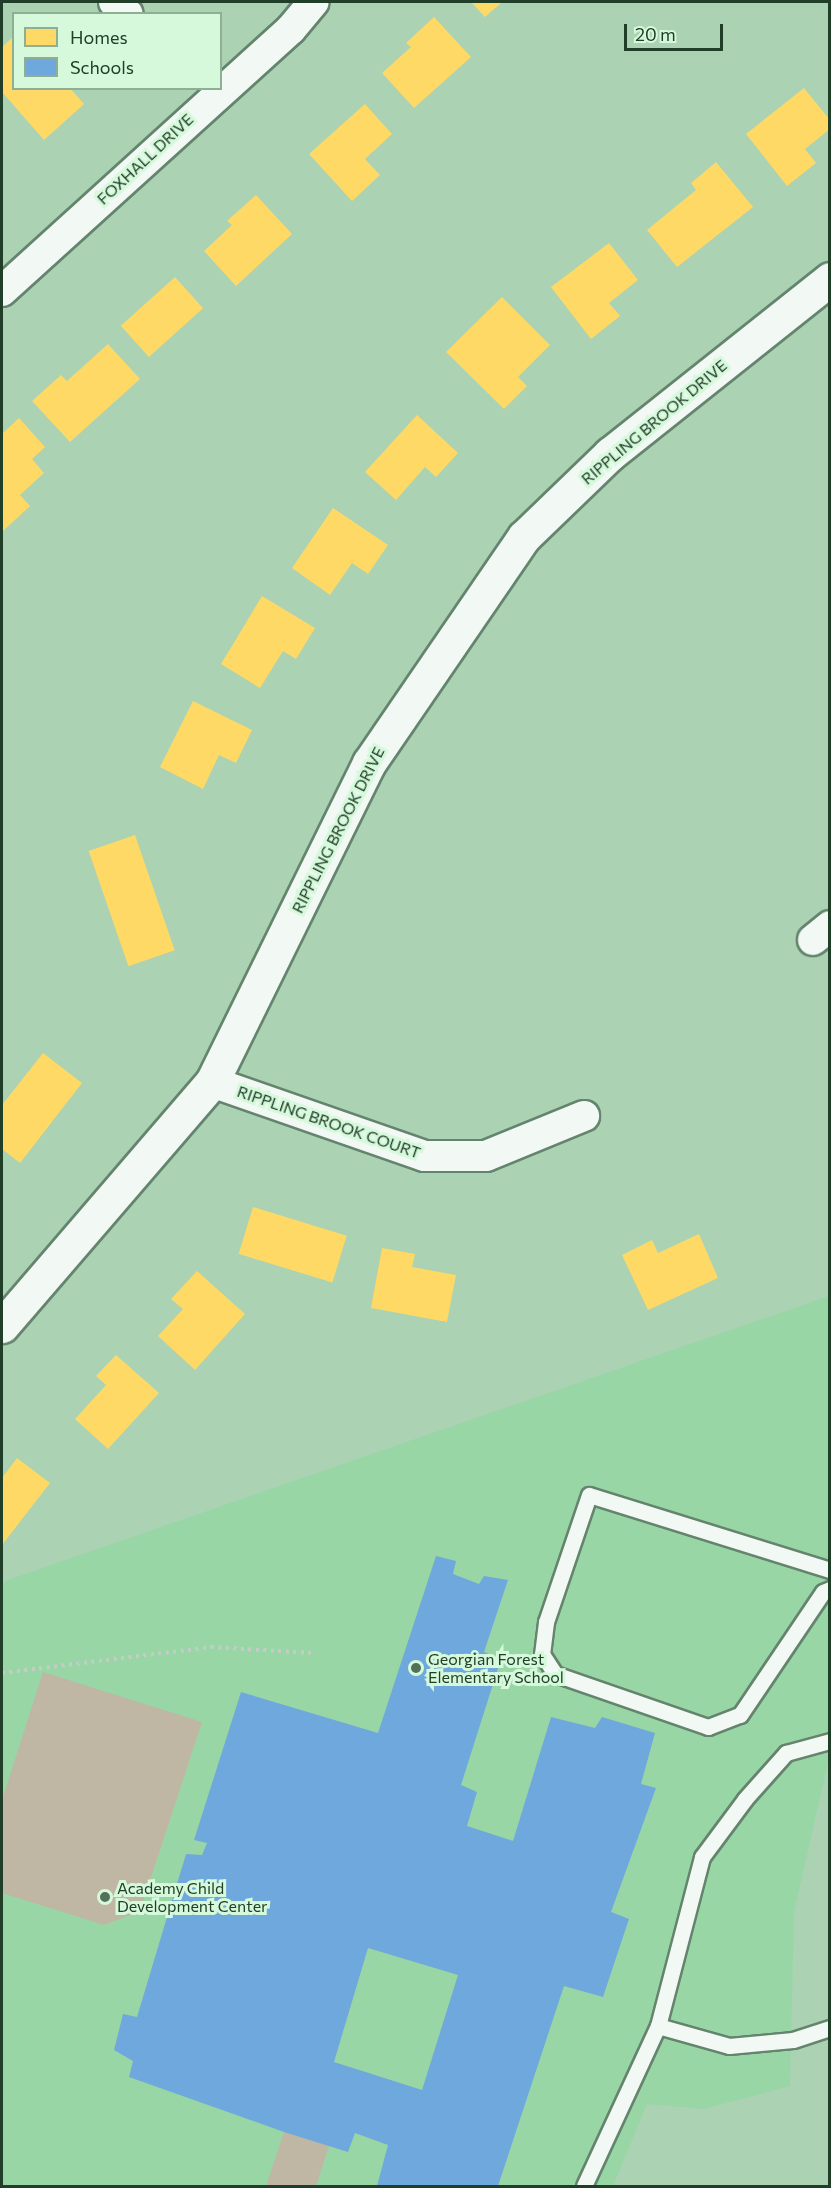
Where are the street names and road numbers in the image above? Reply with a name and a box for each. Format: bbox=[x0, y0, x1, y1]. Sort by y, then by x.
street label: FOXHALL DRIVE bbox=[93, 110, 197, 208]
street label: RIPPLING BROOK DRIVE bbox=[577, 356, 731, 488]
street label: RIPPLING BROOK DRIVE bbox=[288, 744, 388, 916]
street label: RIPPLING BROOK COURT bbox=[235, 1082, 423, 1162]

